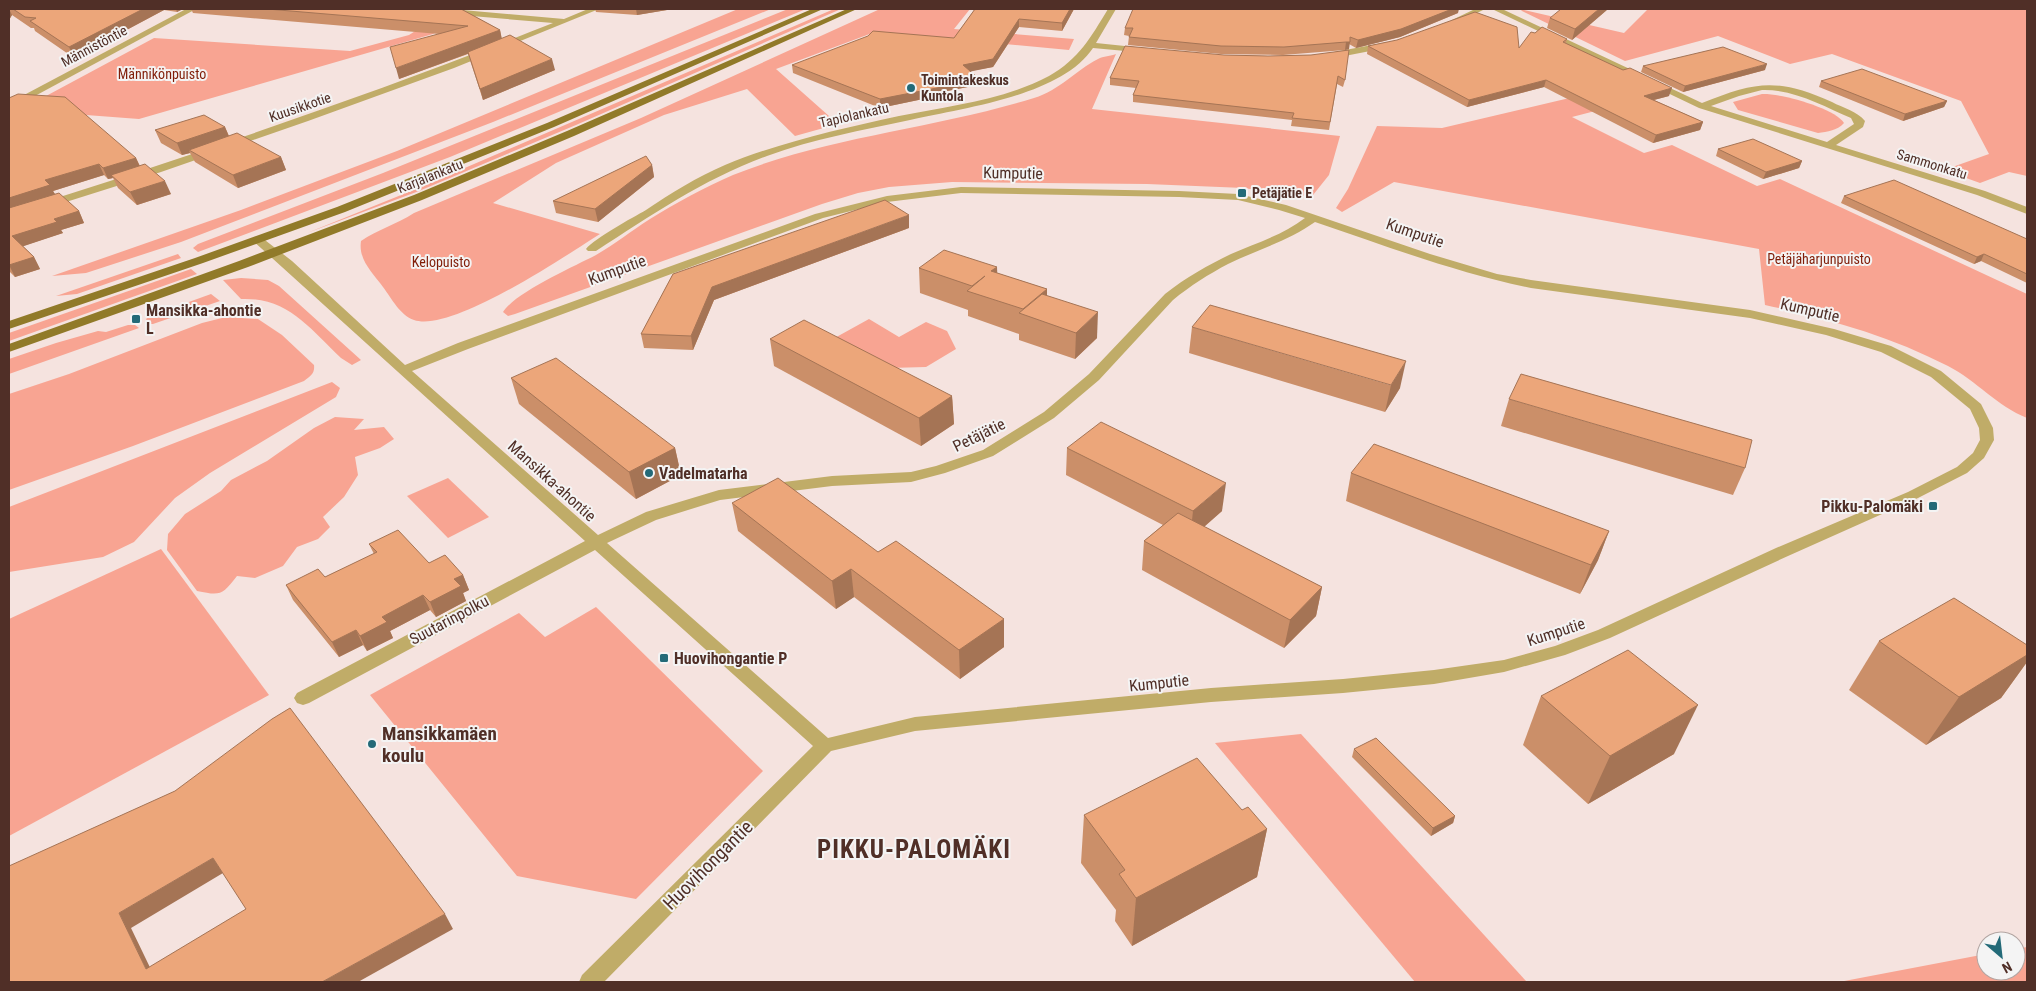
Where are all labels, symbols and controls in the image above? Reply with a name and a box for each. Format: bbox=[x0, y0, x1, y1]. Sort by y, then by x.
street label: Männistöntie bbox=[58, 22, 130, 70]
park label: Männikönpuisto bbox=[118, 66, 206, 82]
place label: Toimintakeskus Kuntola bbox=[921, 72, 1009, 104]
marker: Toimintakeskus Kuntola bbox=[905, 82, 917, 94]
street label: Kuusikkotie bbox=[267, 89, 333, 125]
street label: Tapiolankatu bbox=[818, 99, 890, 131]
street label: Sammonkatu bbox=[1895, 146, 1969, 182]
street label: Karjalankatu bbox=[395, 156, 465, 196]
street label: Kumputie bbox=[983, 163, 1043, 183]
place label: Petäjätie E bbox=[1252, 185, 1312, 201]
marker: Petäjätie E bbox=[1236, 187, 1248, 199]
street label: Kumputie bbox=[1384, 214, 1446, 252]
street label: Kumputie bbox=[586, 251, 648, 289]
park label: Petäjäharjunpuisto bbox=[1767, 251, 1871, 267]
park label: Kelopuisto bbox=[412, 254, 470, 270]
street label: Kumputie bbox=[1779, 294, 1841, 326]
place label: Mansikka-ahontie L bbox=[146, 301, 262, 338]
marker: Mansikka-ahontie L bbox=[130, 313, 142, 325]
street label: Petäjätie bbox=[950, 414, 1008, 456]
street label: Mansikka-ahontie bbox=[504, 437, 600, 525]
place label: Vadelmatarha bbox=[659, 464, 748, 483]
marker: Vadelmatarha bbox=[643, 467, 655, 479]
place label: Pikku-Palomäki bbox=[1821, 497, 1923, 516]
marker: Pikku-Palomäki bbox=[1927, 500, 1939, 512]
street label: Suutarinpolku bbox=[406, 591, 492, 649]
street label: Kumputie bbox=[1525, 614, 1587, 650]
place label: Huovihongantie P bbox=[674, 649, 787, 668]
marker: Huovihongantie P bbox=[658, 652, 670, 664]
street label: Kumputie bbox=[1128, 670, 1190, 696]
place label: Mansikkamäen koulu bbox=[382, 722, 497, 767]
marker: Mansikkamäen koulu bbox=[366, 738, 378, 750]
street label: Huovihongantie bbox=[658, 815, 758, 915]
district label: PIKKU-PALOMÄKI bbox=[817, 835, 1011, 864]
north arrow bbox=[1976, 931, 2026, 981]
text: N bbox=[2000, 958, 2015, 977]

